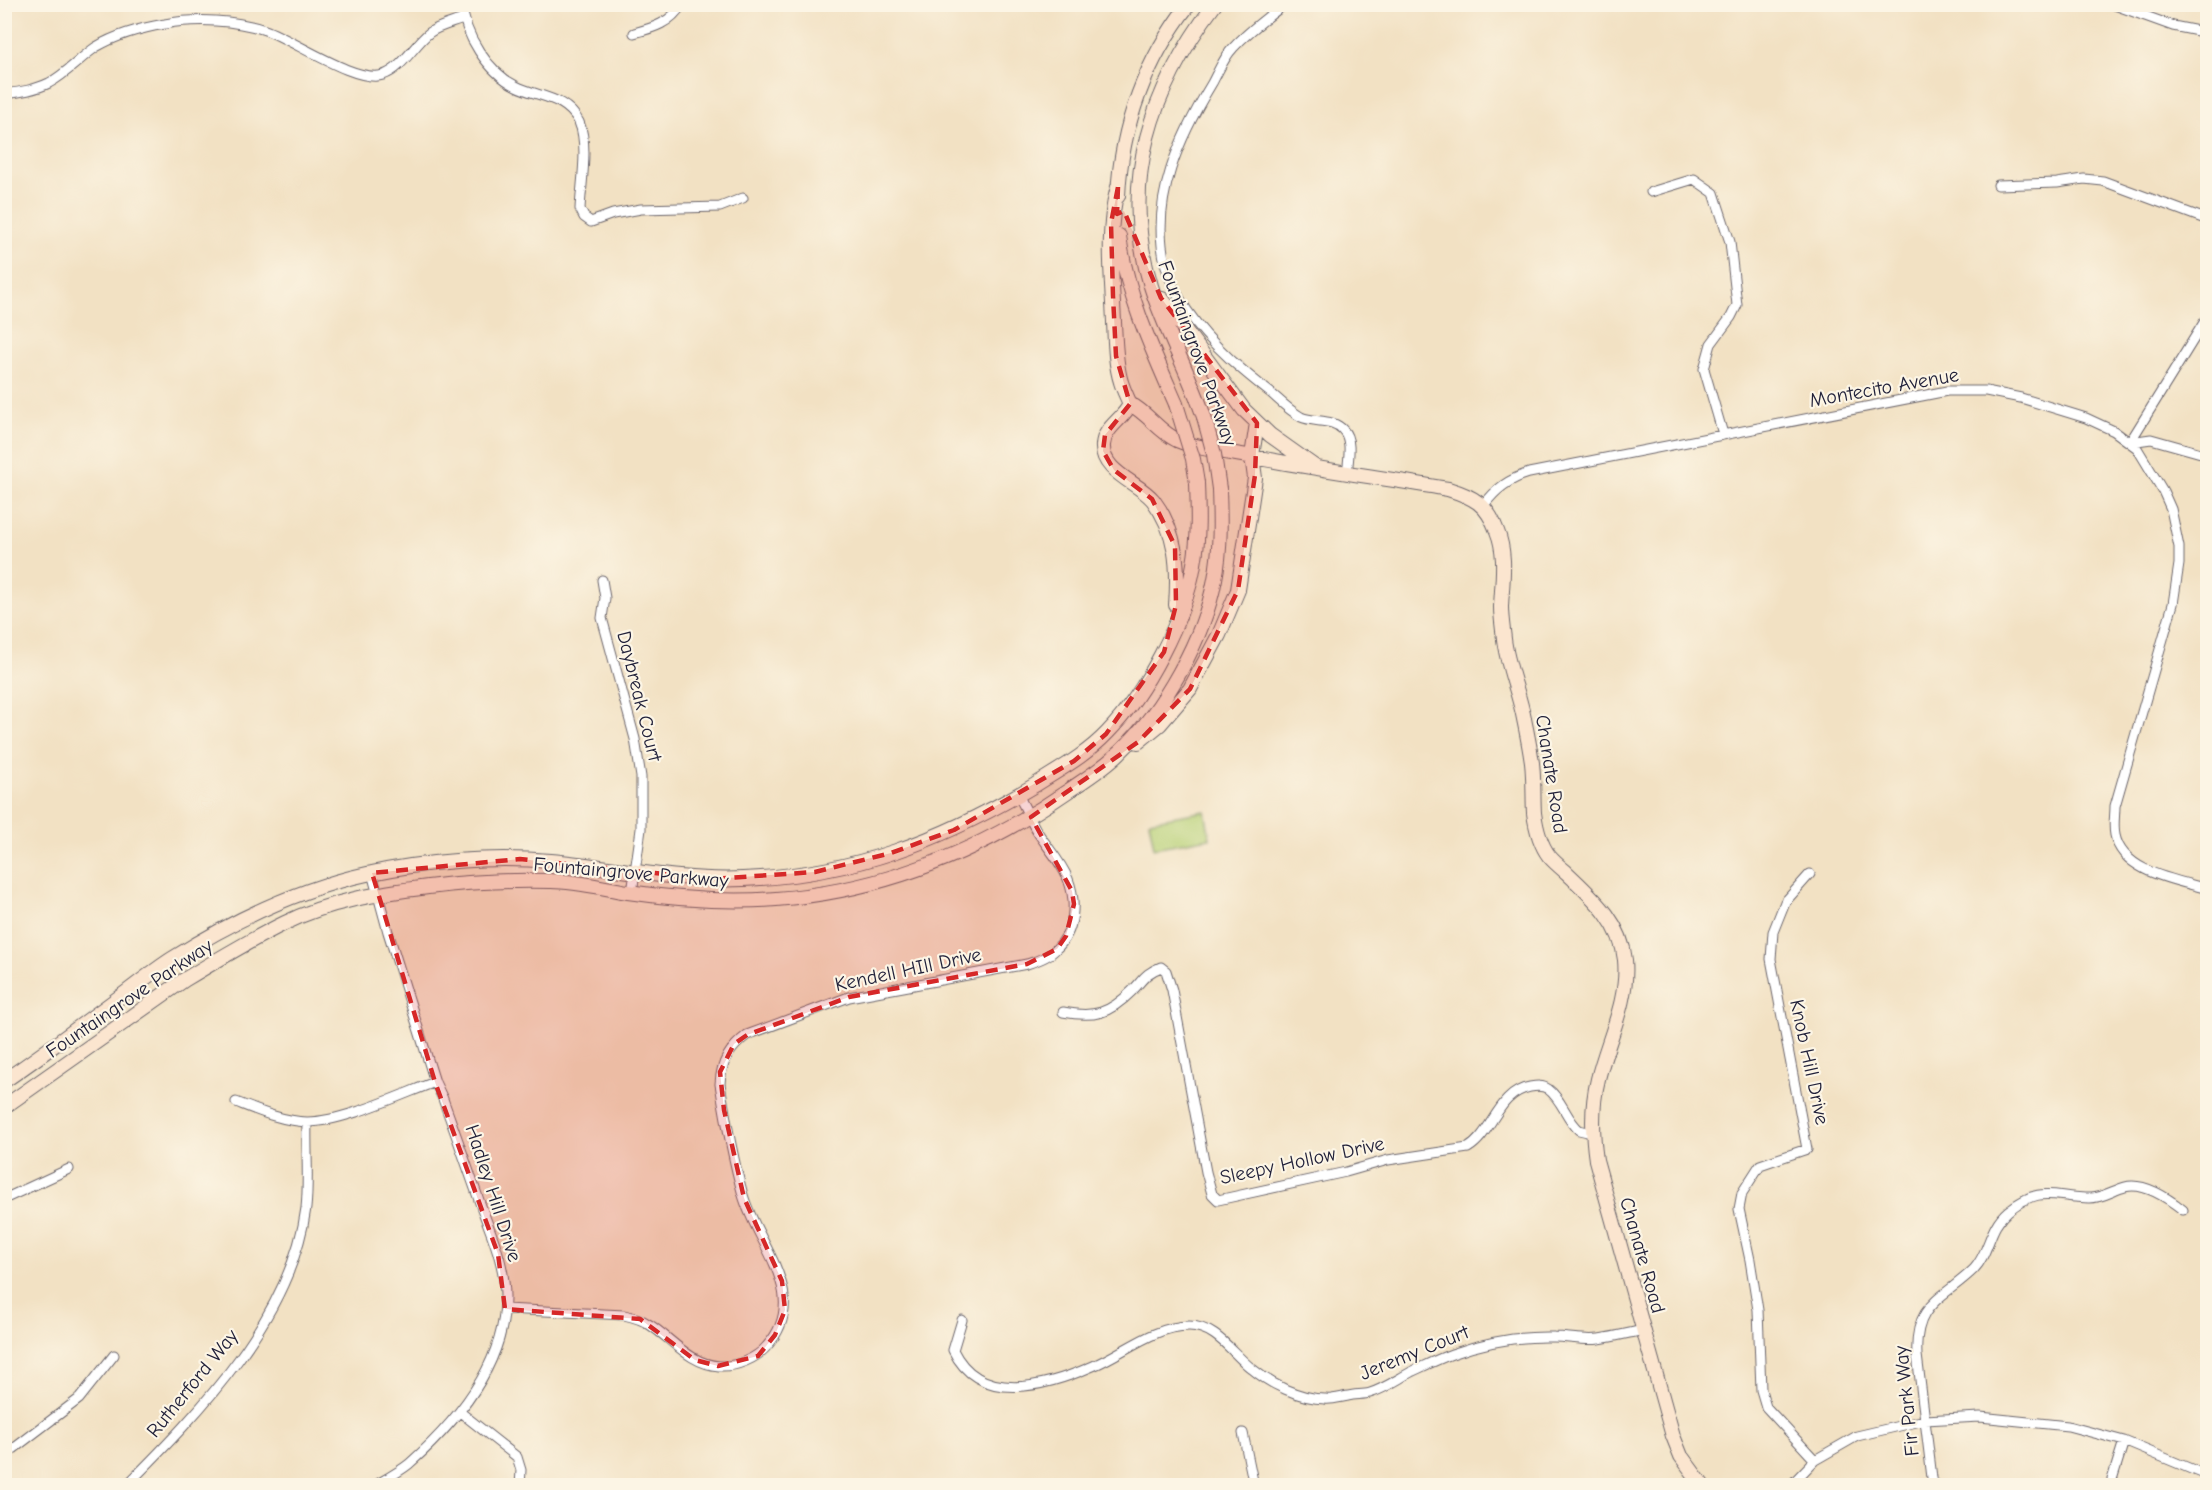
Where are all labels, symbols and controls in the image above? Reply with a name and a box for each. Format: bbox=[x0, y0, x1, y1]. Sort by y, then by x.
street label: Fountaingrove Parkway bbox=[1153, 257, 1242, 449]
street label: Montecito Avenue bbox=[1808, 363, 1960, 412]
street label: Daybreak Court bbox=[612, 629, 667, 765]
street label: Chanate Road bbox=[1531, 713, 1572, 835]
street label: Fountaingrove Parkway bbox=[532, 853, 729, 892]
street label: Fountaingrove Parkway bbox=[42, 934, 217, 1063]
street label: Kendell HIll Drive bbox=[833, 943, 983, 996]
street label: Knob Hill Drive bbox=[1785, 997, 1834, 1127]
street label: Hadley Hill Drive bbox=[461, 1122, 527, 1265]
street label: Sleepy Hollow Drive bbox=[1218, 1132, 1386, 1189]
street label: Chanate Road bbox=[1615, 1194, 1670, 1316]
street label: Jeremy Court bbox=[1356, 1320, 1473, 1385]
street label: Rutherford Way bbox=[142, 1325, 243, 1442]
street label: Fir Park Way bbox=[1889, 1345, 1924, 1457]

